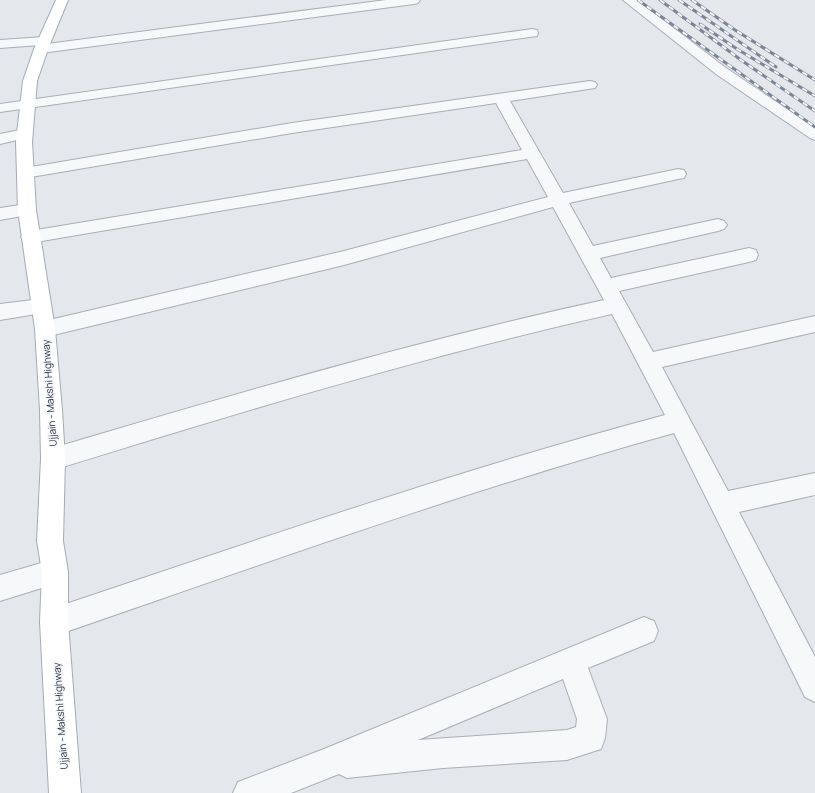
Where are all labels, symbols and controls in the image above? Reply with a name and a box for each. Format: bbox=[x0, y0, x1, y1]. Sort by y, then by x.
street label: Ujjain - Makshi Highway bbox=[38, 338, 60, 447]
street label: Ujjain - Makshi Highway bbox=[49, 661, 71, 770]

